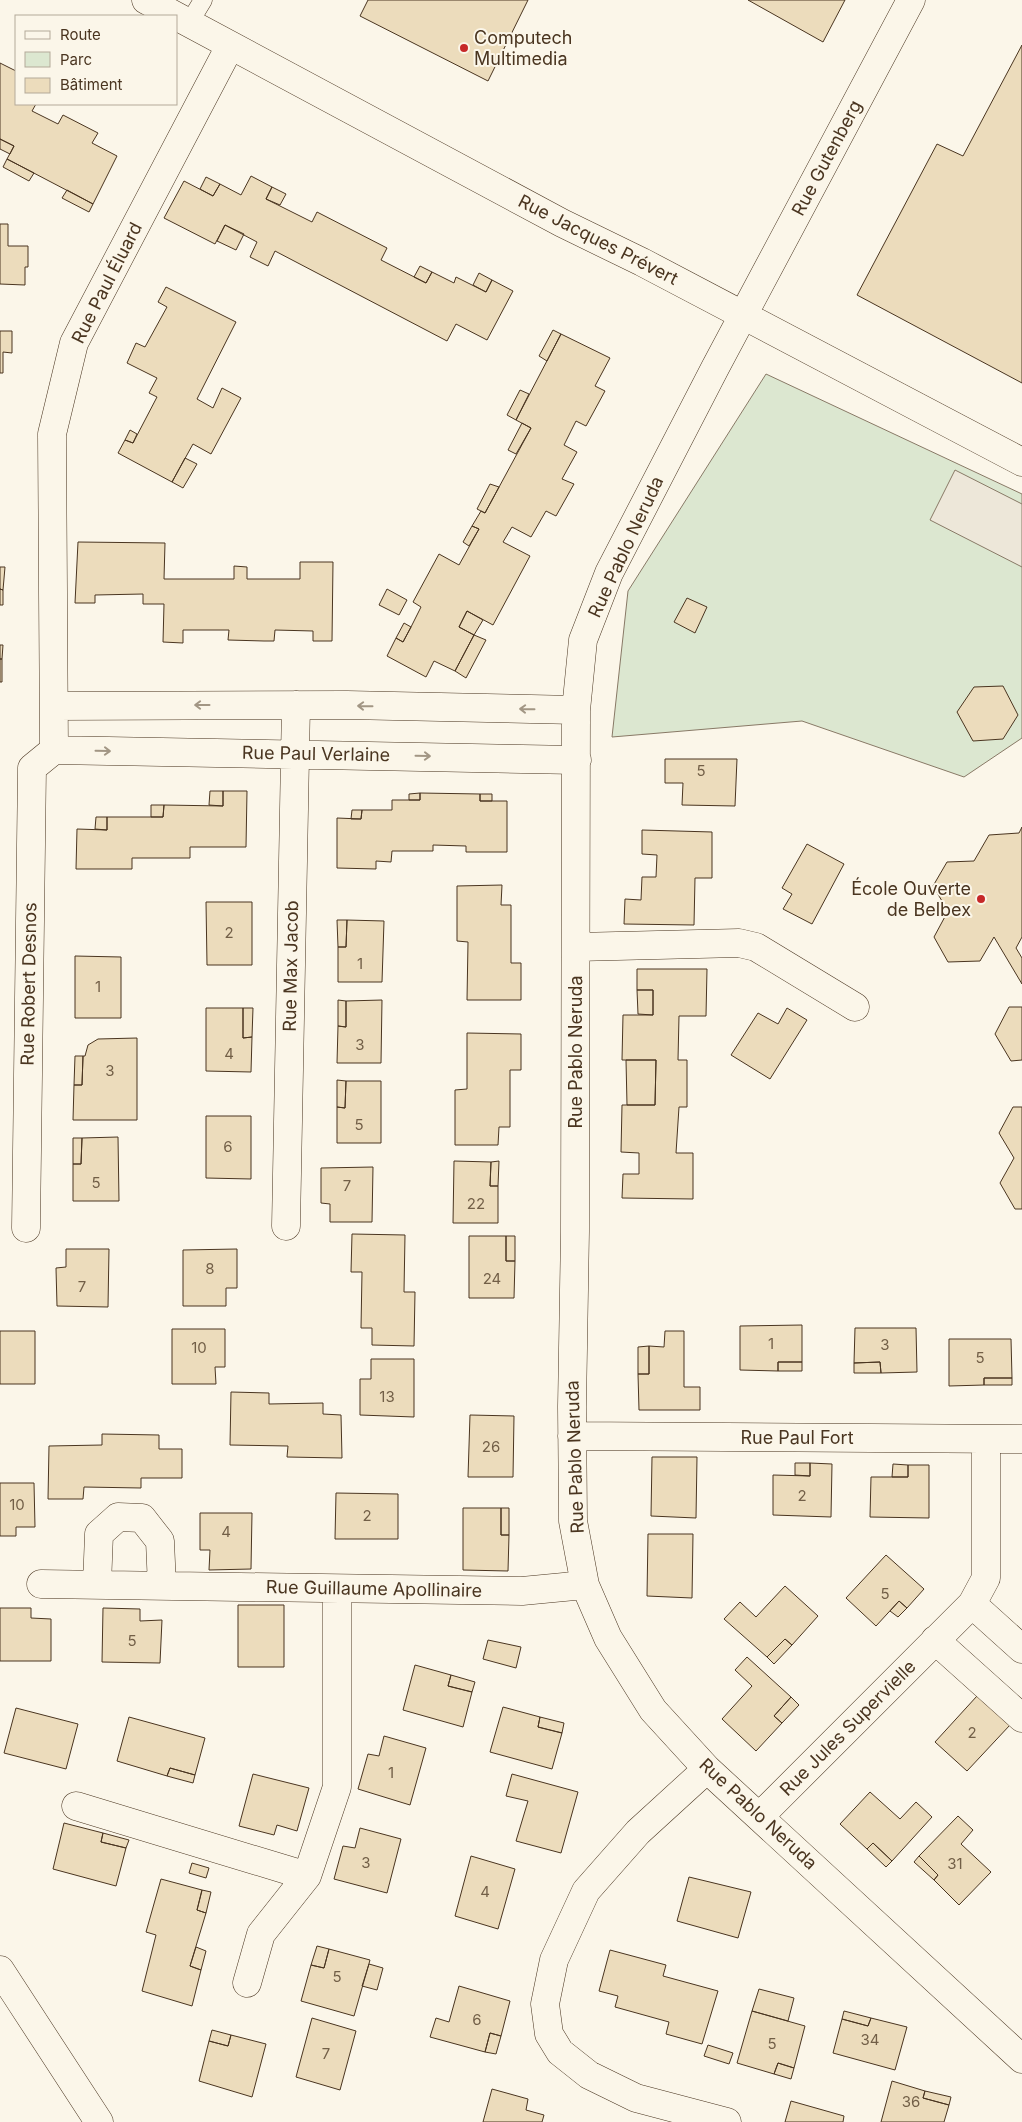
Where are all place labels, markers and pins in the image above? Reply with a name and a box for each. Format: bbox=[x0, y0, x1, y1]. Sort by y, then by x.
place label: Computech Multimedia bbox=[474, 27, 573, 69]
marker: Computech Multimedia bbox=[458, 42, 470, 54]
place label: École Ouverte de Belbex bbox=[851, 877, 971, 920]
marker: École Ouverte de Belbex bbox=[975, 893, 987, 905]

